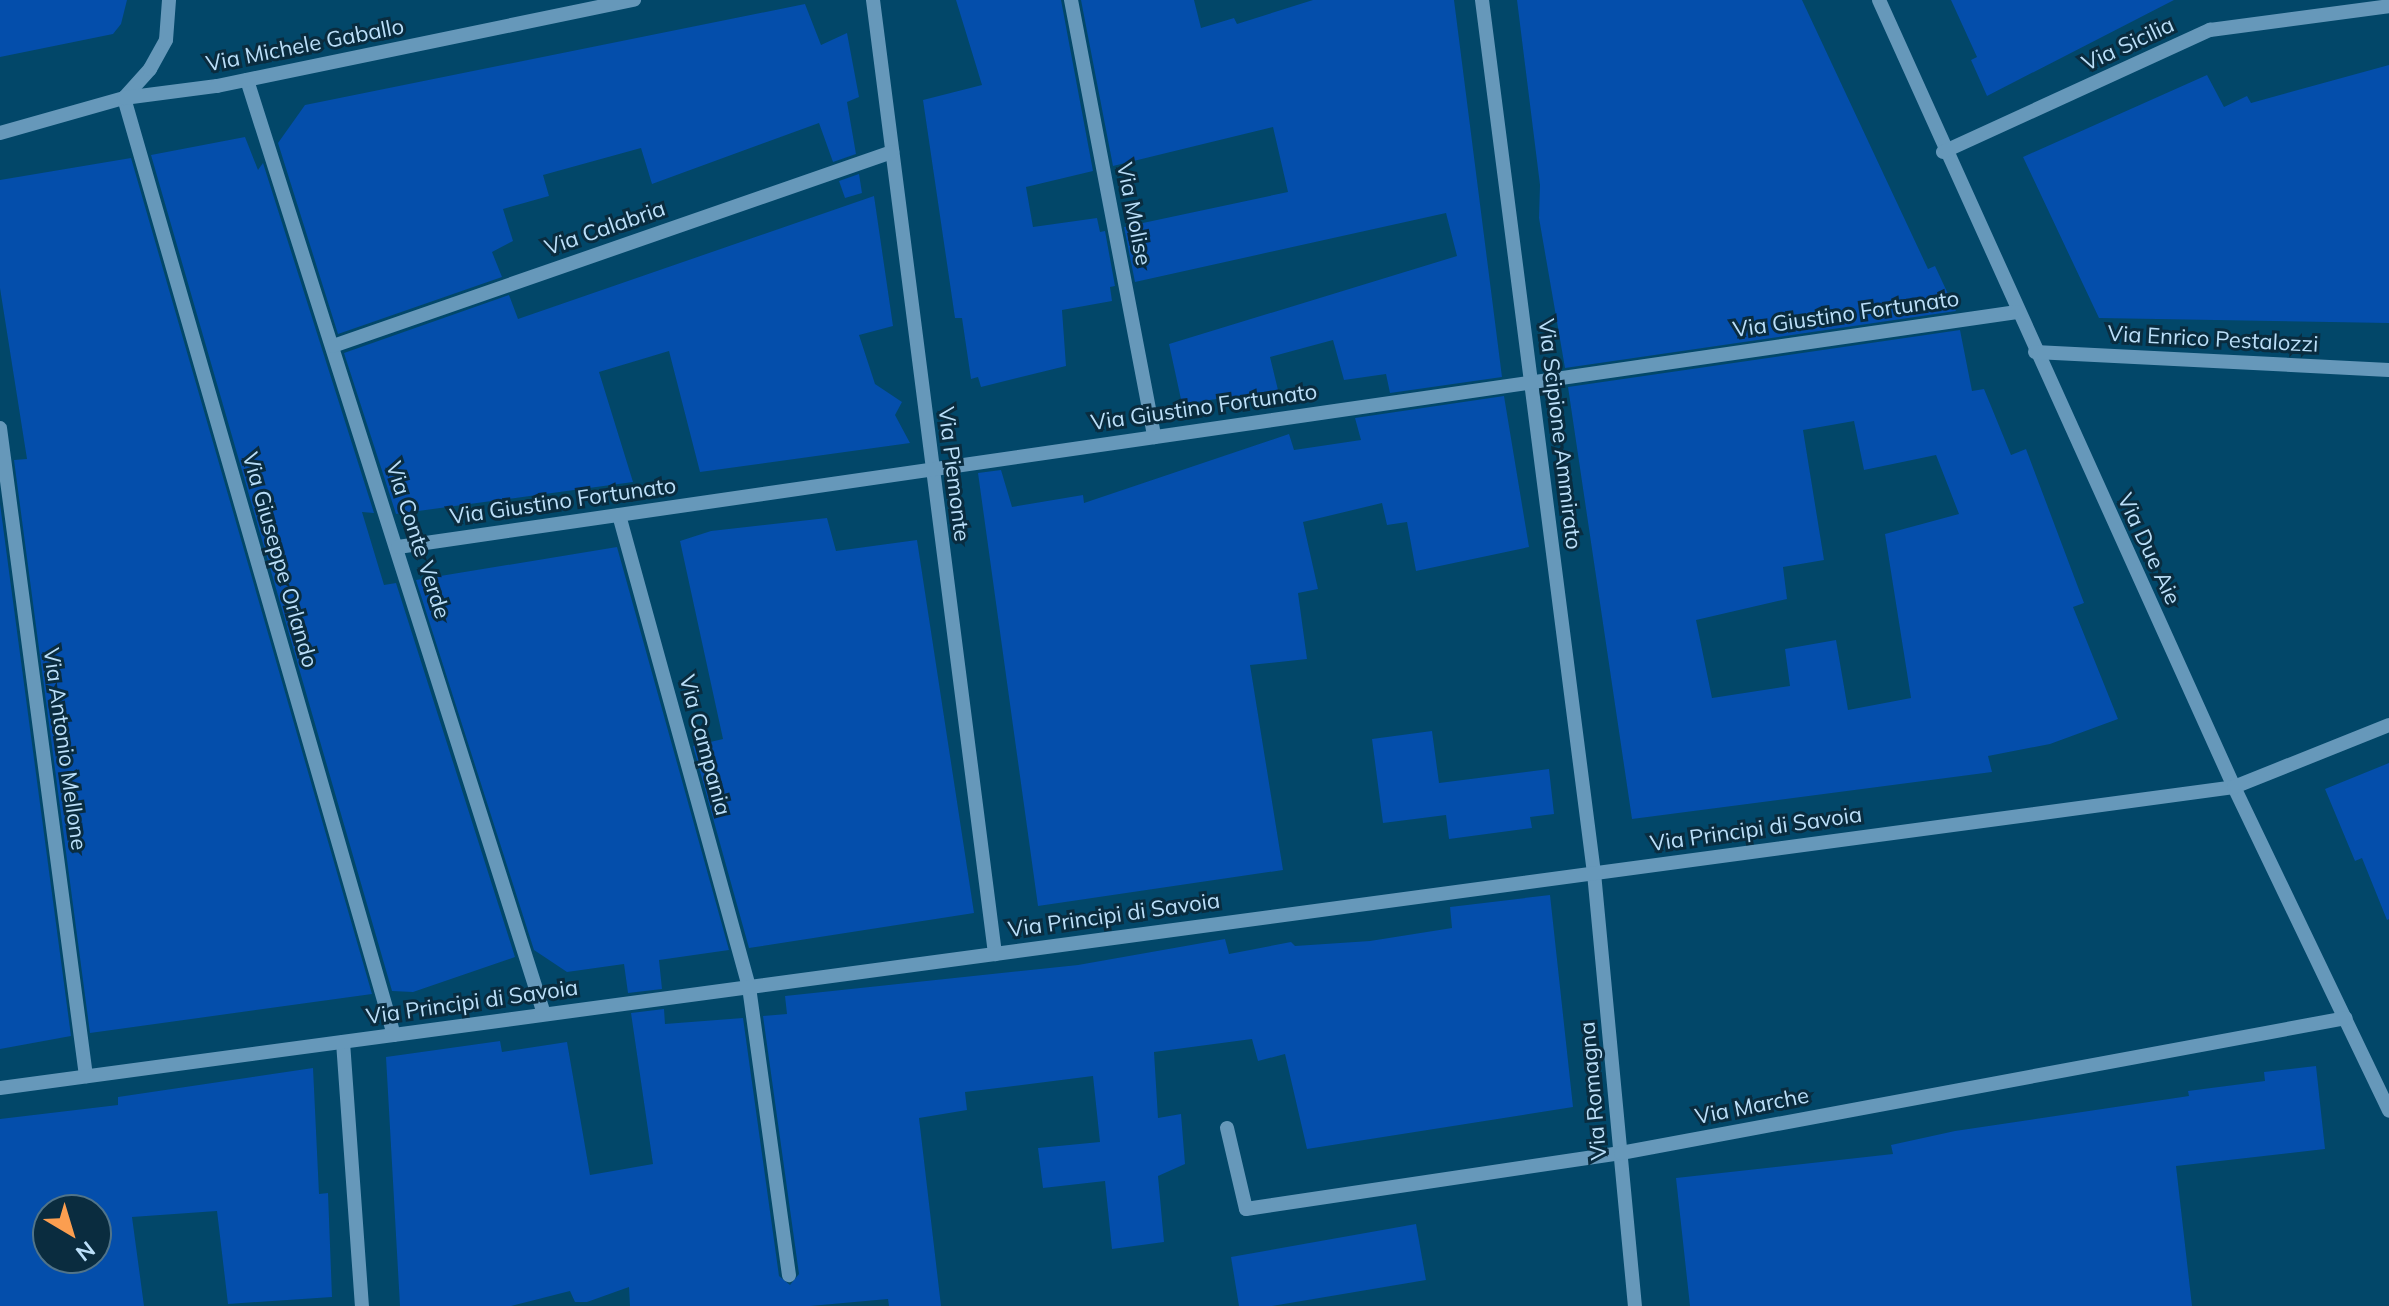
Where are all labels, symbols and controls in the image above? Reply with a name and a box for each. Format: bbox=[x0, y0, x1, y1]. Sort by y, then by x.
street label: Via Sicilia bbox=[2078, 11, 2178, 77]
street label: Via Michele Gaballo bbox=[204, 13, 406, 77]
street label: Via Molise bbox=[1111, 160, 1157, 268]
street label: Via Calabria bbox=[541, 195, 669, 261]
street label: Via Giustino Fortunato bbox=[1731, 285, 1961, 343]
street label: Via Scipione Ammirato bbox=[1533, 317, 1587, 551]
street label: Via Enrico Pestalozzi bbox=[2107, 320, 2319, 358]
street label: Via Giustino Fortunato bbox=[1089, 378, 1319, 436]
street label: Via Piemonte bbox=[933, 405, 975, 543]
street label: Via Giuseppe Orlando bbox=[237, 449, 323, 671]
street label: Via Conte Verde bbox=[380, 458, 456, 622]
street label: Via Giustino Fortunato bbox=[448, 472, 678, 530]
street label: Via Due Aie bbox=[2112, 489, 2186, 609]
street label: Via Antonio Mellone bbox=[38, 646, 92, 852]
street label: Via Campania bbox=[674, 672, 736, 818]
street label: Via Principi di Savoia bbox=[1648, 801, 1864, 857]
street label: Via Principi di Savoia bbox=[1006, 887, 1222, 943]
street label: Via Principi di Savoia bbox=[364, 974, 580, 1030]
street label: Via Romagna bbox=[1574, 1021, 1612, 1161]
street label: Via Marche bbox=[1693, 1082, 1811, 1130]
north arrow bbox=[32, 1194, 112, 1274]
text: N bbox=[70, 1235, 101, 1267]

